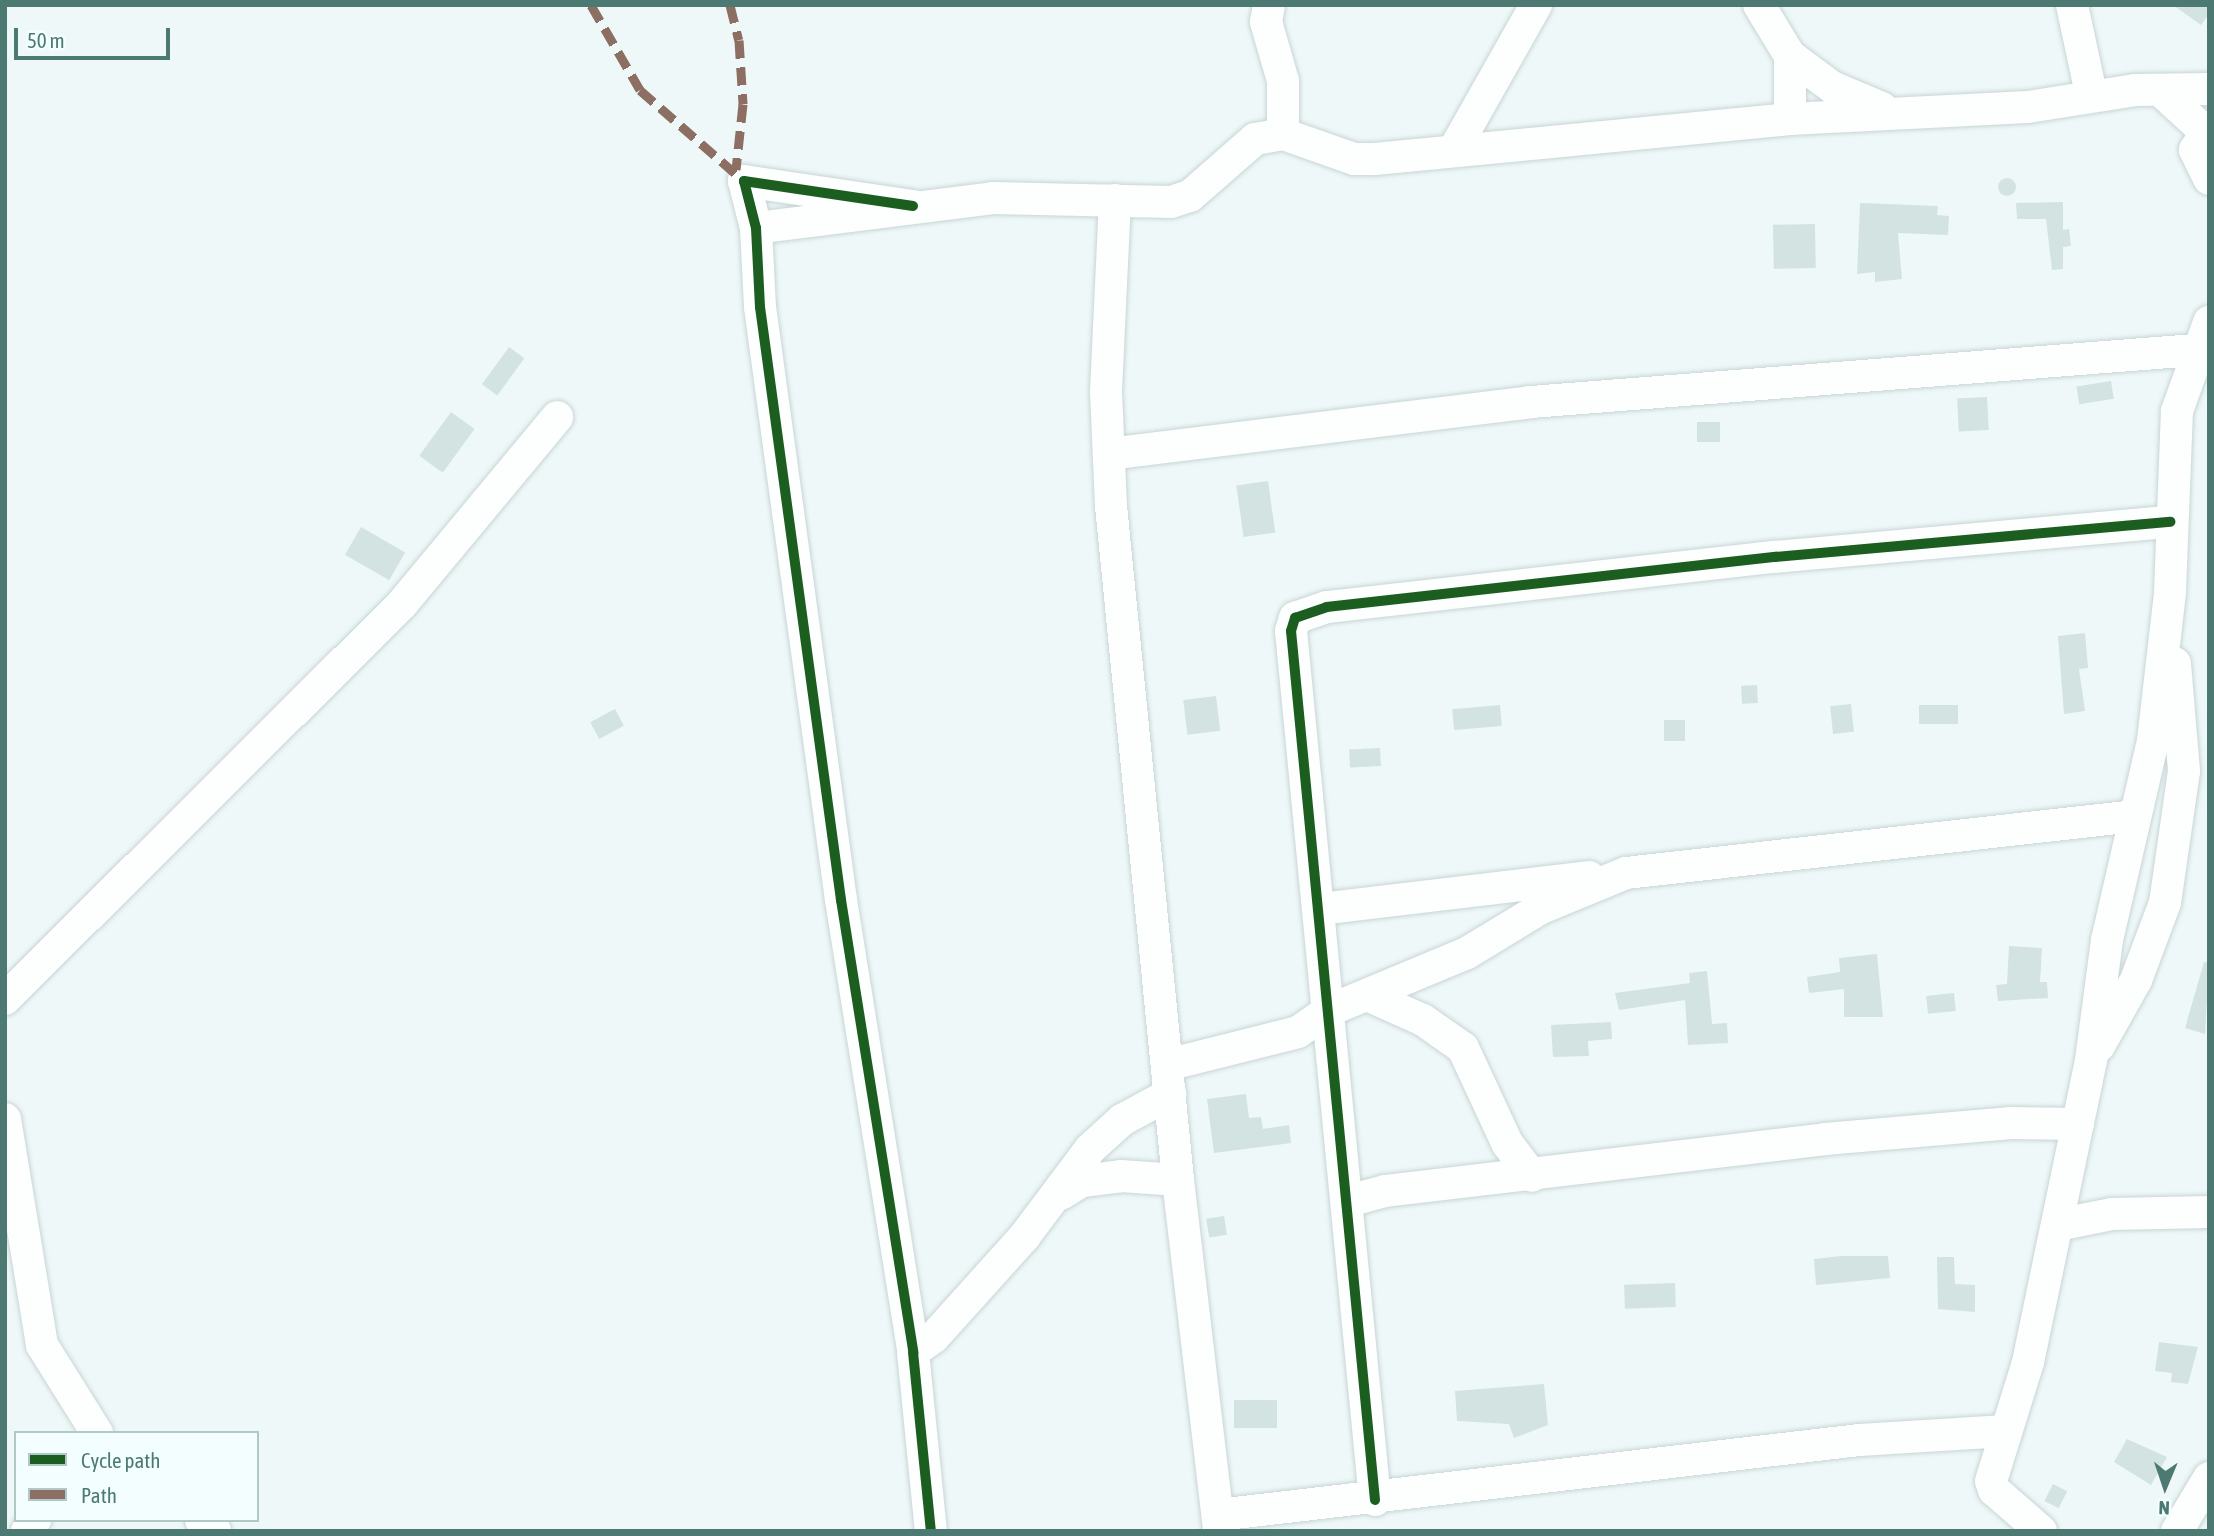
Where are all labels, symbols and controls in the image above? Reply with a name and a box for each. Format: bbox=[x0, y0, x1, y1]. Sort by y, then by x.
scale bar bbox=[18, 14, 173, 58]
text: 50 m bbox=[27, 28, 65, 52]
legend bbox=[14, 1431, 259, 1522]
text: Cycle path bbox=[81, 1448, 160, 1472]
north arrow bbox=[2130, 1452, 2200, 1522]
text: Path bbox=[81, 1483, 117, 1507]
text: N bbox=[2158, 1497, 2170, 1519]

